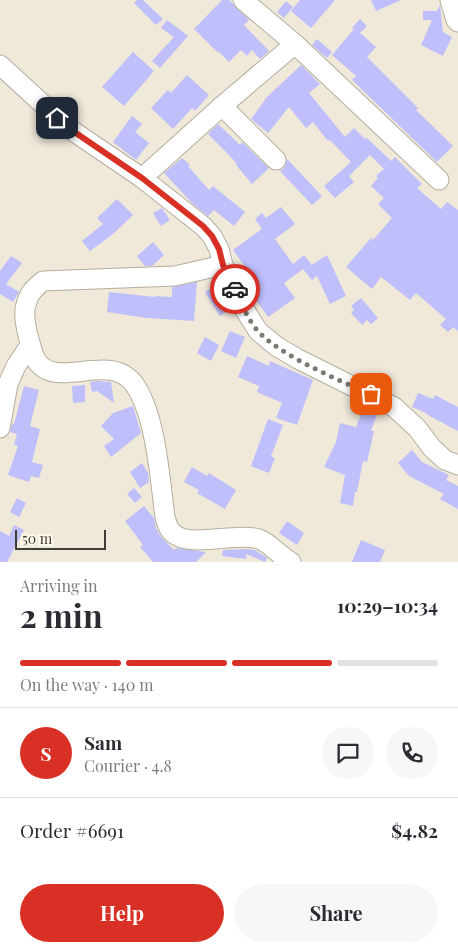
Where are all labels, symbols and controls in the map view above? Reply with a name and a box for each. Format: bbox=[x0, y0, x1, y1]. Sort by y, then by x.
pin bbox=[36, 97, 78, 139]
icon: home bbox=[43, 104, 71, 132]
courier bbox=[210, 264, 260, 314]
icon: car bbox=[221, 275, 249, 303]
pin bbox=[350, 373, 392, 415]
icon: bag bbox=[357, 380, 385, 408]
scale bar bbox=[15, 527, 106, 550]
text: 50 m bbox=[22, 529, 52, 548]
text: Arriving in bbox=[20, 575, 98, 596]
text: 10:29–10:34 bbox=[337, 592, 438, 618]
text: 2 min bbox=[20, 593, 103, 636]
text: On the way · 140 m bbox=[20, 674, 153, 695]
button: chat bbox=[322, 727, 374, 779]
button: phone bbox=[386, 727, 438, 779]
text: Sam bbox=[84, 729, 122, 755]
text: S bbox=[40, 740, 52, 766]
text: Courier · 4.8 bbox=[84, 755, 172, 776]
text: Order #6691 bbox=[20, 817, 124, 843]
text: $4.82 bbox=[391, 817, 438, 843]
button: Help bbox=[20, 884, 224, 942]
button: Share bbox=[234, 884, 438, 942]

